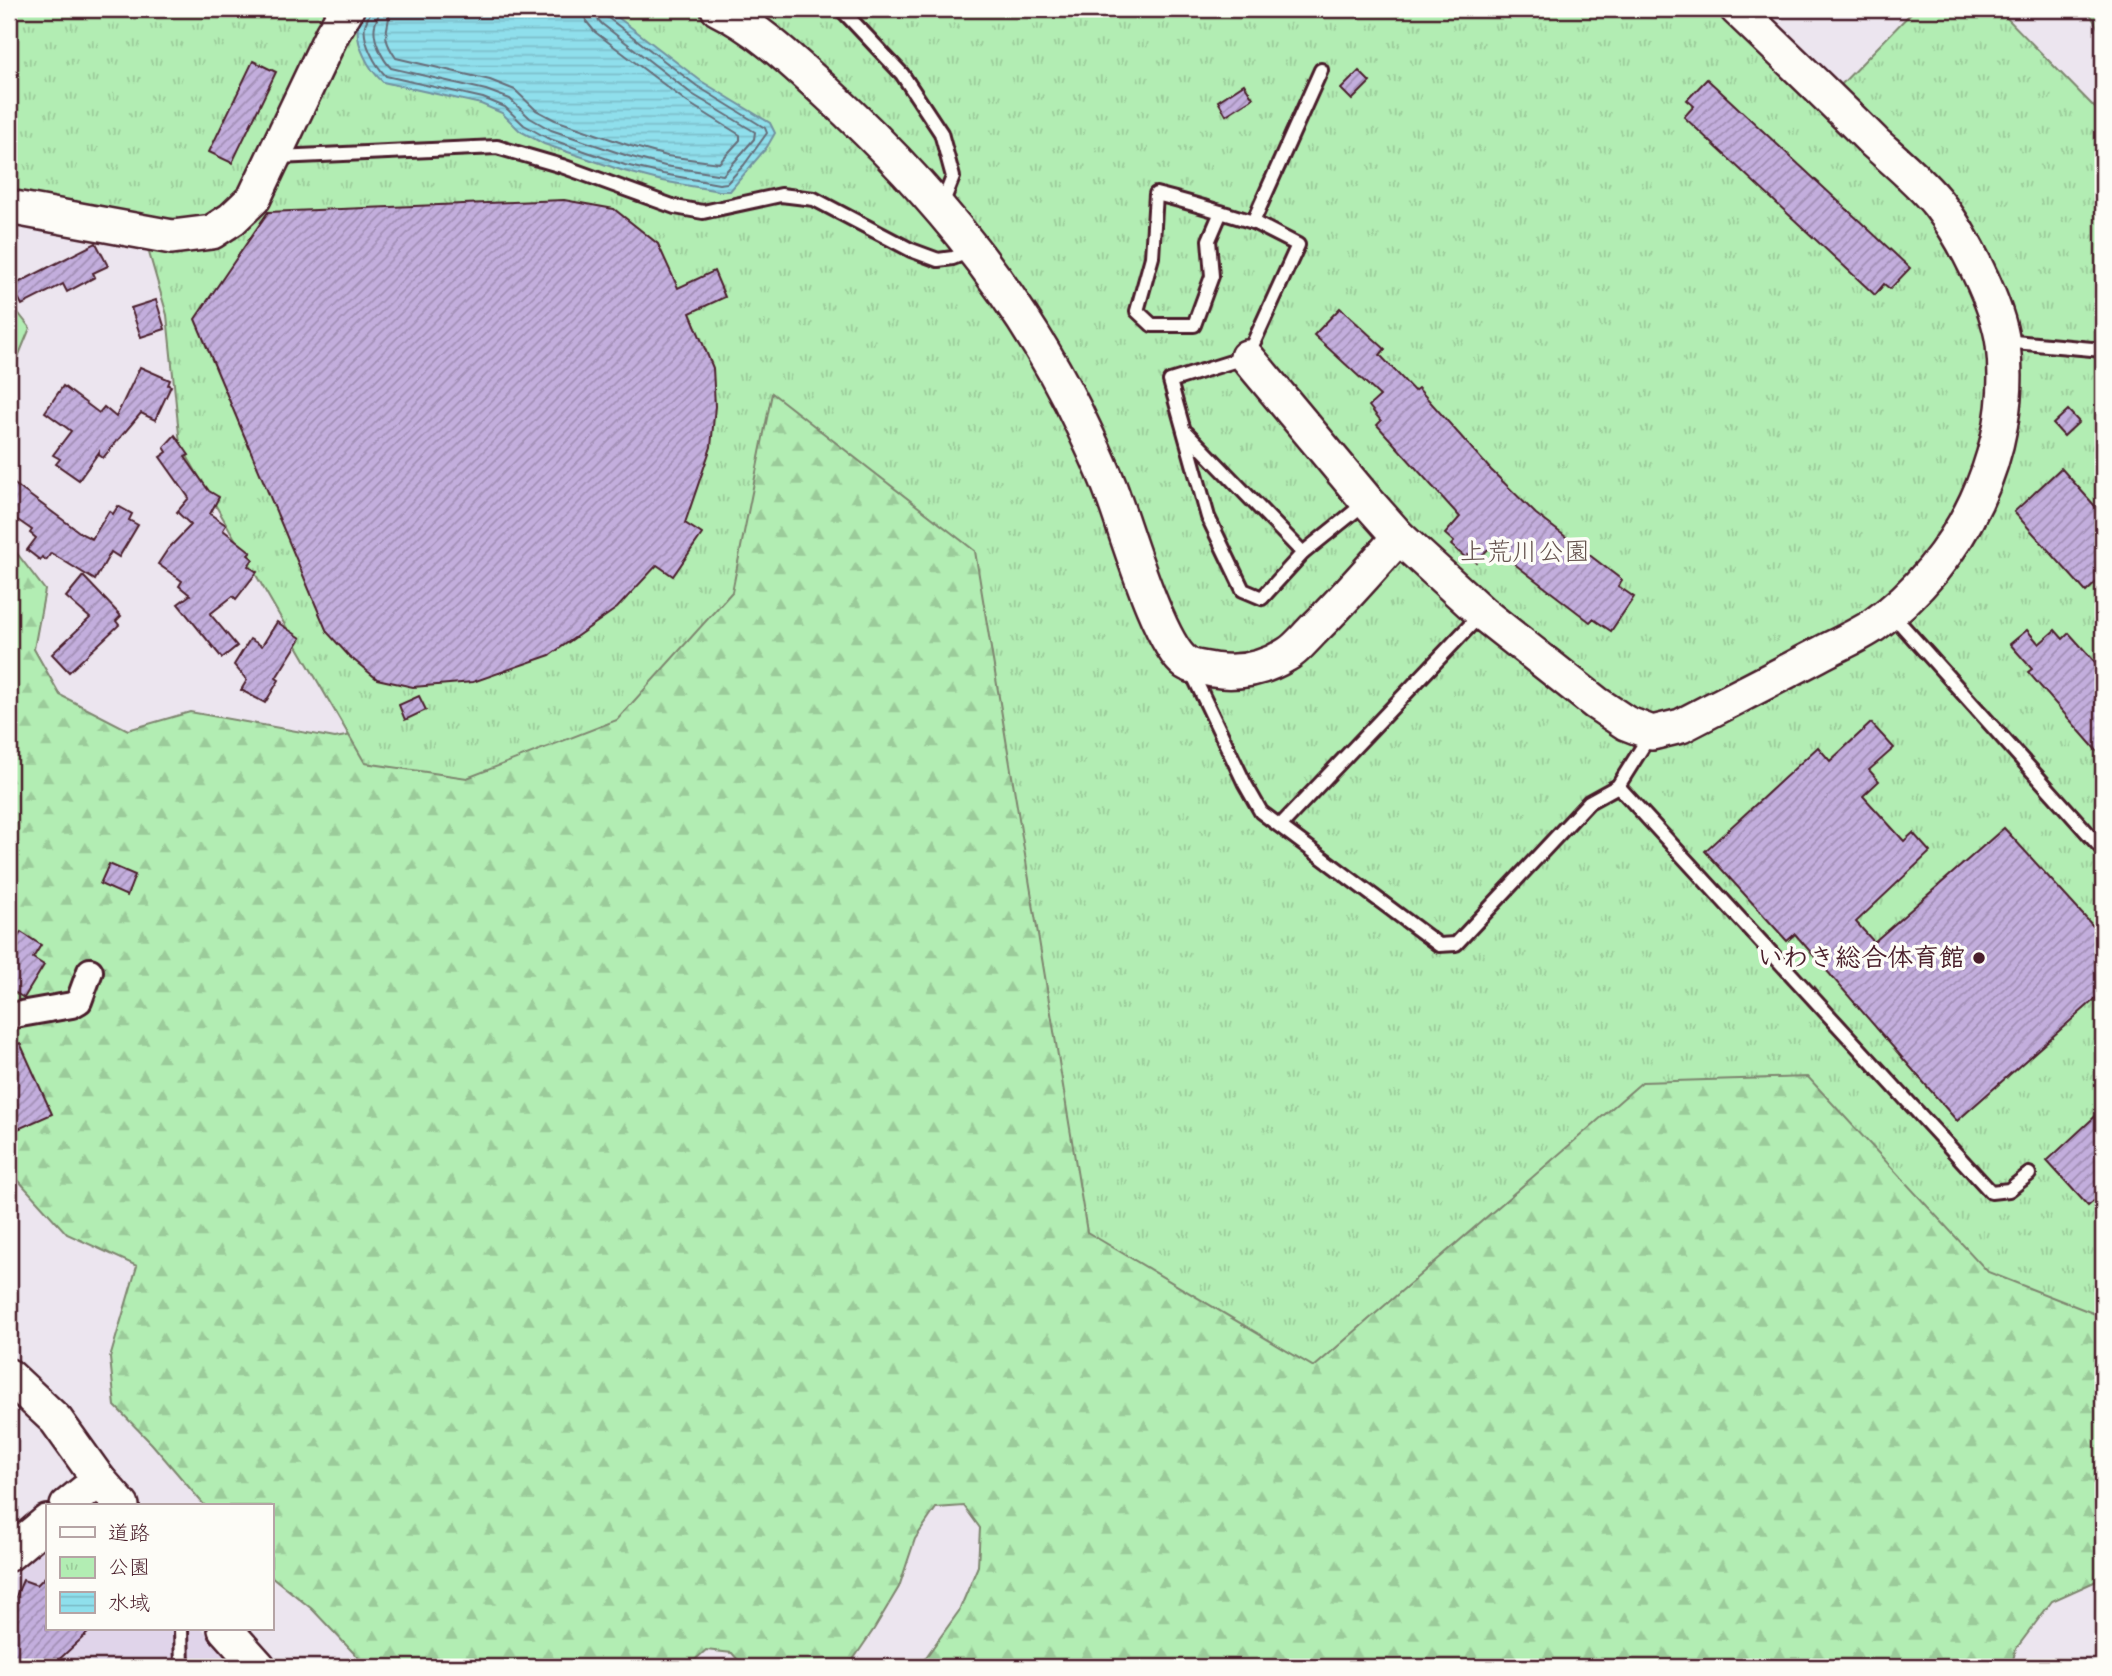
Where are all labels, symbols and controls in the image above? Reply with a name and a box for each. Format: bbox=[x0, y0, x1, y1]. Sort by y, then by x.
park label: 上荒川公園 bbox=[1460, 537, 1590, 567]
place label: いわき総合体育館 bbox=[1757, 943, 1965, 973]
marker: いわき総合体育館 bbox=[1971, 950, 1987, 966]
legend bbox=[46, 1504, 273, 1630]
text: 道路 bbox=[108, 1521, 150, 1545]
text: 公園 bbox=[108, 1555, 150, 1579]
text: 水域 bbox=[108, 1591, 150, 1615]

